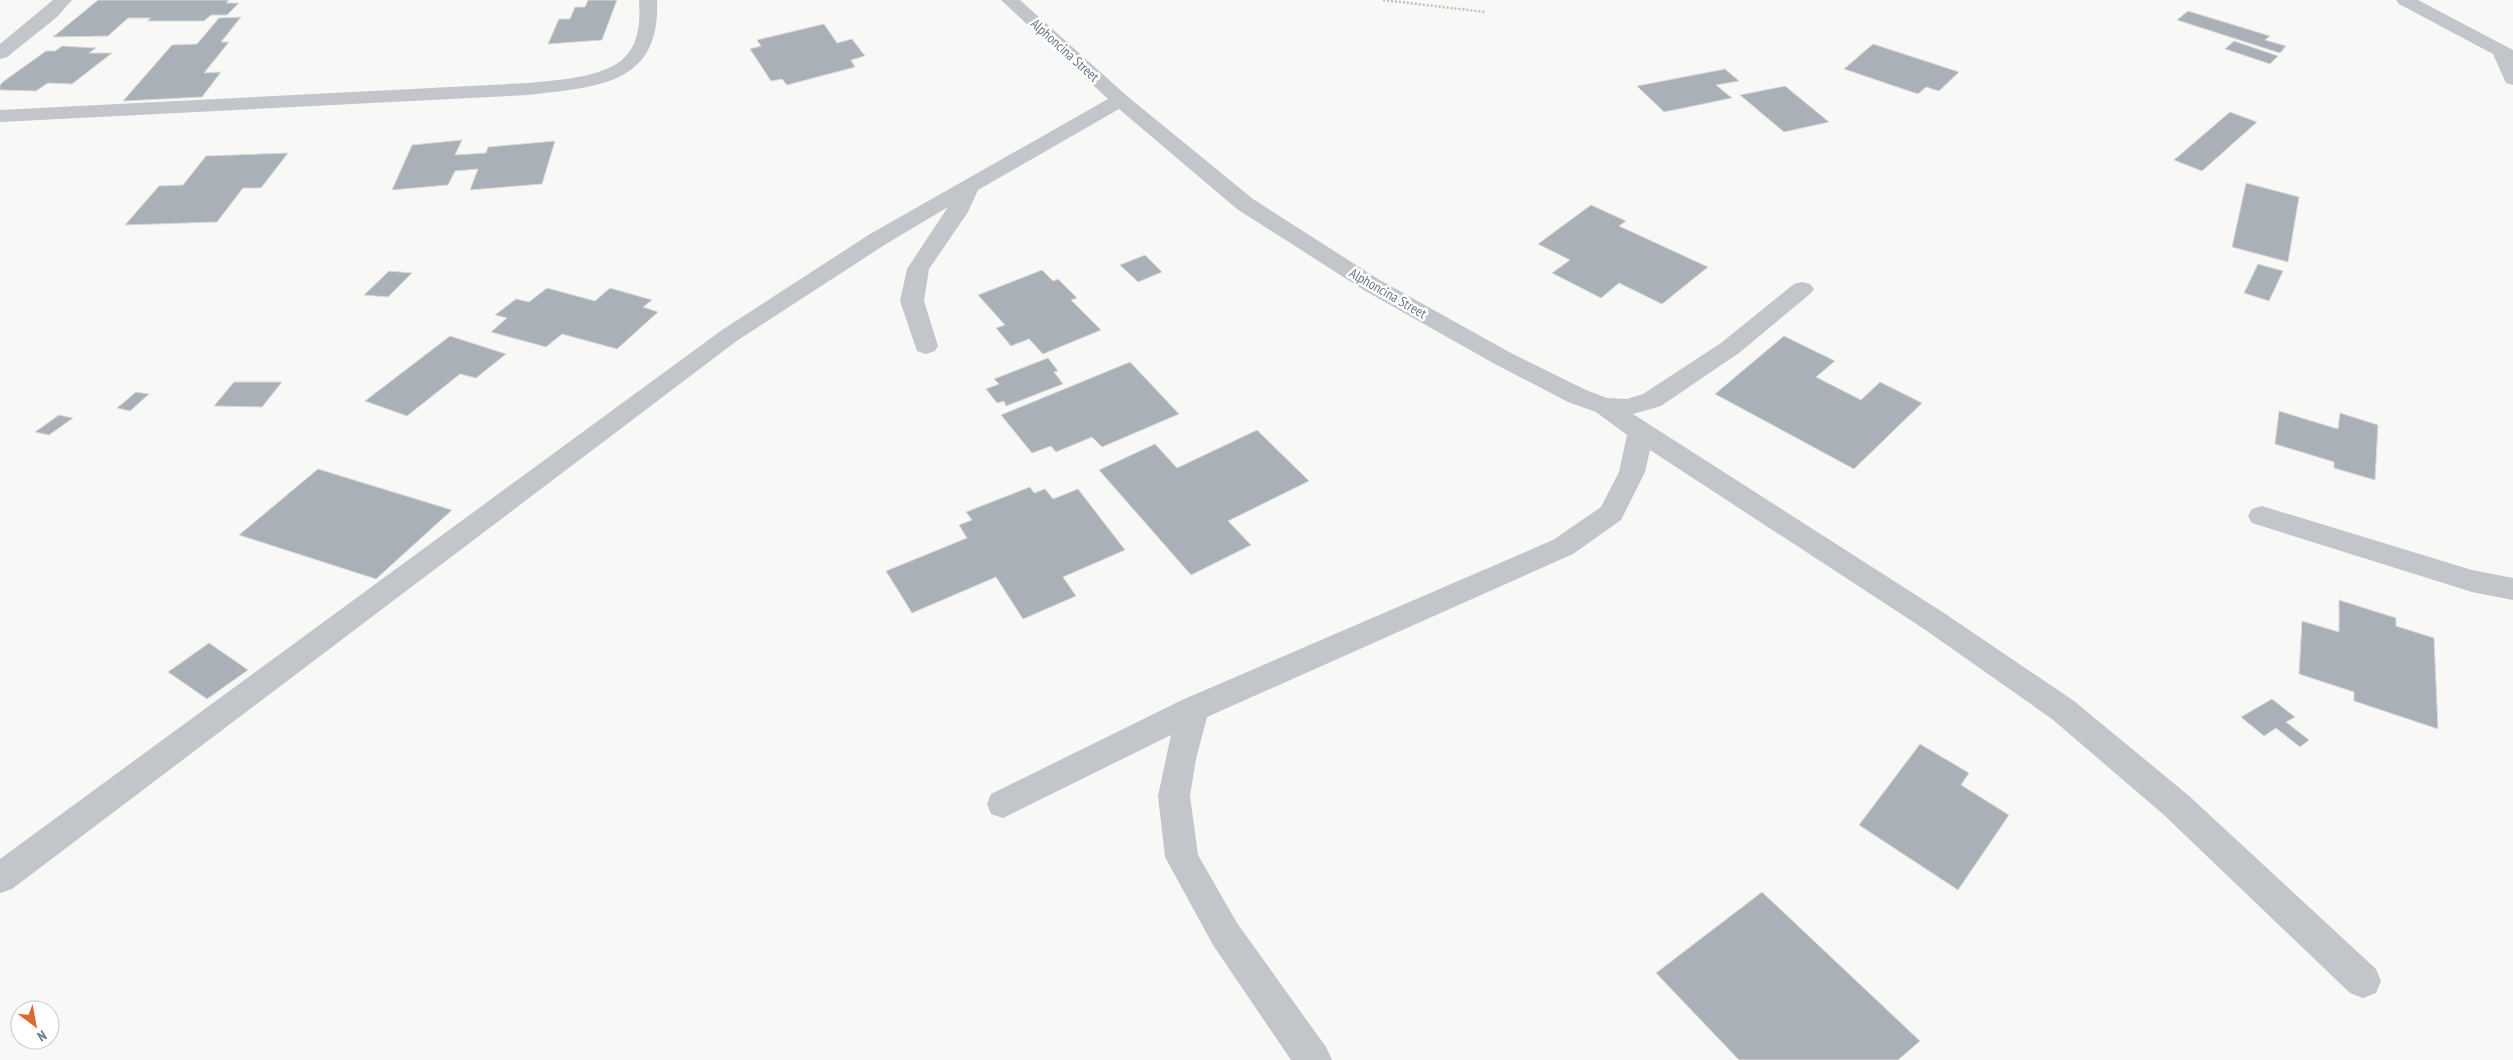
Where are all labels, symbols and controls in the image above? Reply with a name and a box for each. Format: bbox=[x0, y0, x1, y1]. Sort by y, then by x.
street label: Alphoncina Street bbox=[1027, 15, 1103, 86]
street label: Alphoncina Street bbox=[1346, 264, 1430, 322]
north arrow bbox=[10, 1000, 60, 1050]
text: N bbox=[34, 1026, 50, 1046]

